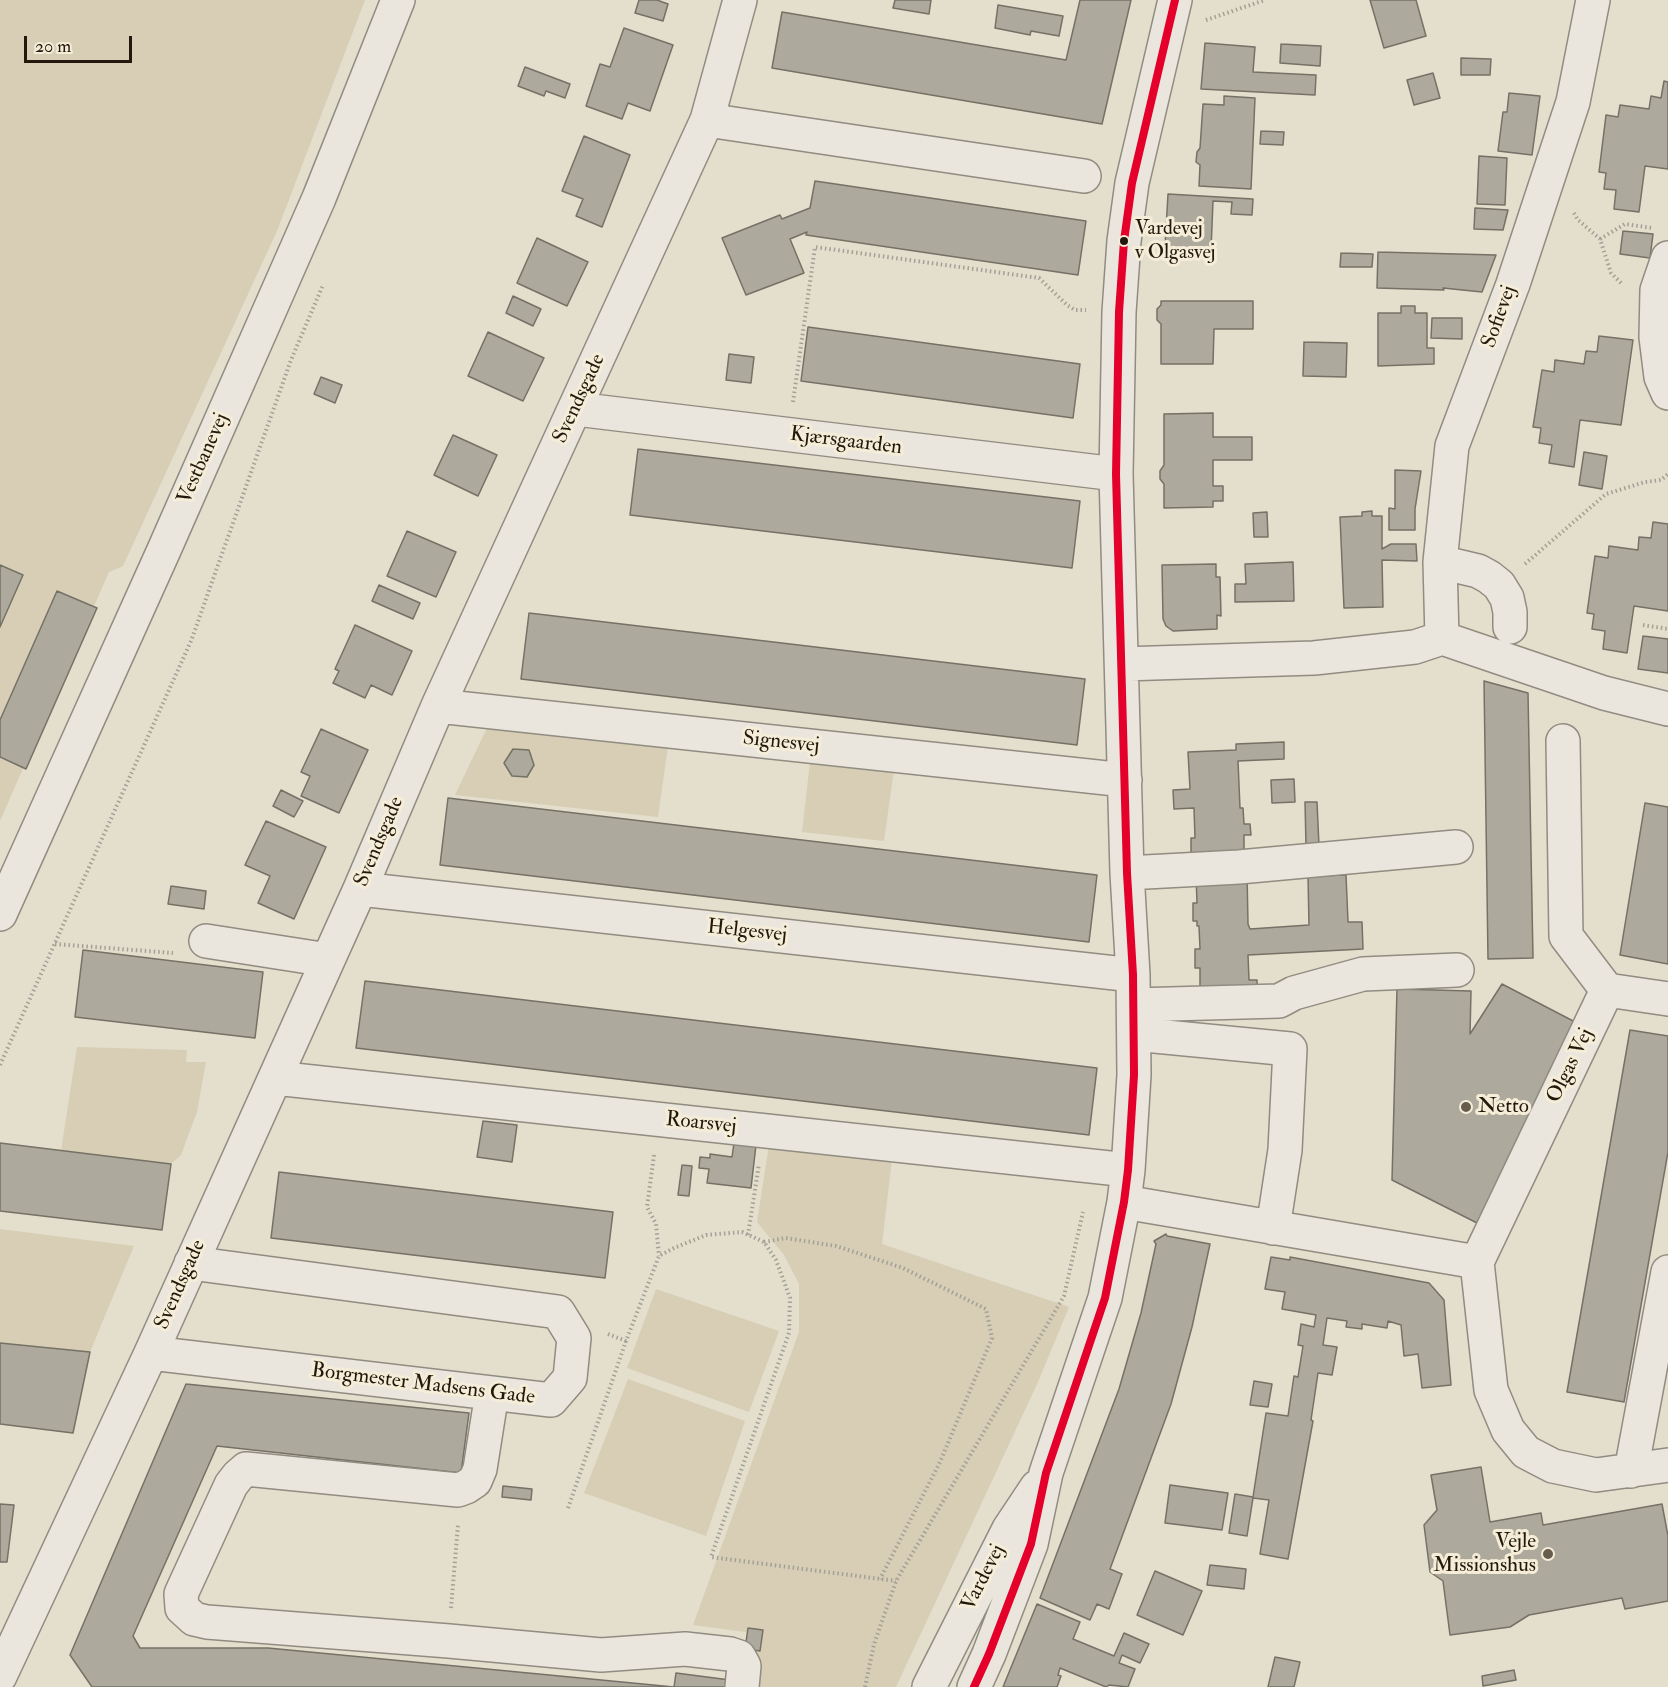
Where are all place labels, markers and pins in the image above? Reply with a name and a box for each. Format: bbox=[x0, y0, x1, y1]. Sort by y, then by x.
place label: Vardevej v Olgasvej bbox=[1135, 218, 1215, 265]
marker: Vardevej v Olgasvej bbox=[1118, 235, 1130, 247]
place label: Netto bbox=[1478, 1094, 1529, 1120]
marker: Netto bbox=[1459, 1100, 1473, 1114]
place label: Vejle Missionshus bbox=[1433, 1529, 1536, 1579]
marker: Vejle Missionshus bbox=[1541, 1547, 1555, 1561]

